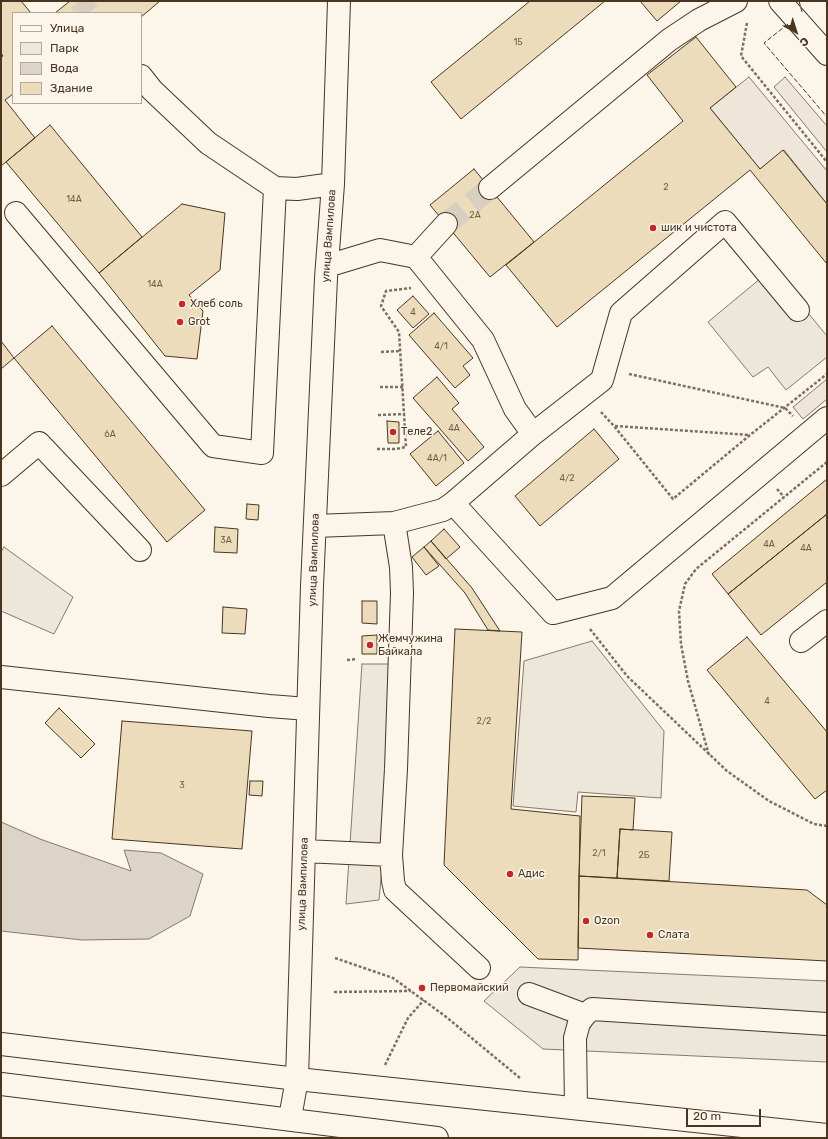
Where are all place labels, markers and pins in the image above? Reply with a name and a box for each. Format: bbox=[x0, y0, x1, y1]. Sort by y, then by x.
place label: шик и чистота bbox=[661, 221, 737, 235]
marker: шик и чистота bbox=[648, 223, 658, 233]
place label: Хлеб соль bbox=[190, 297, 243, 311]
marker: Хлеб соль bbox=[177, 299, 187, 309]
place label: Grot bbox=[188, 315, 210, 329]
marker: Grot bbox=[175, 317, 185, 327]
place label: Теле2 bbox=[401, 425, 432, 439]
marker: Теле2 bbox=[388, 427, 398, 437]
place label: Жемчужина Байкала bbox=[378, 632, 443, 658]
marker: Жемчужина Байкала bbox=[365, 640, 375, 650]
place label: Адис bbox=[518, 867, 545, 881]
marker: Адис bbox=[505, 869, 515, 879]
place label: Ozon bbox=[594, 914, 620, 928]
marker: Ozon bbox=[581, 916, 591, 926]
place label: Слата bbox=[658, 928, 689, 942]
marker: Слата bbox=[645, 930, 655, 940]
place label: Первомайский bbox=[430, 981, 509, 995]
marker: Первомайский bbox=[417, 983, 427, 993]

